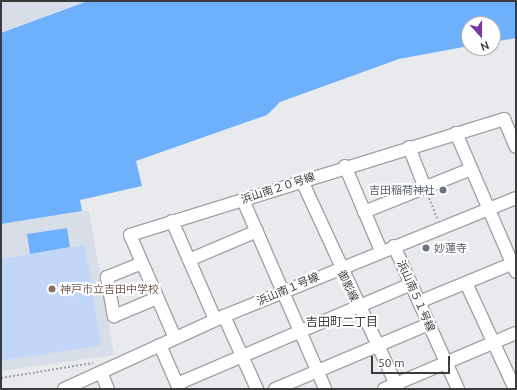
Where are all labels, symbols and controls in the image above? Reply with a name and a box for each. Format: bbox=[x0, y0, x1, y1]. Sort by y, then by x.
north arrow bbox=[461, 16, 501, 56]
text: N bbox=[479, 39, 491, 53]
street label: 浜山南２０号線 bbox=[239, 170, 317, 206]
place label: 吉田稲荷神社 bbox=[369, 183, 435, 197]
marker: 吉田稲荷神社 bbox=[438, 185, 448, 195]
place label: 妙蓮寺 bbox=[434, 241, 467, 255]
marker: 妙蓮寺 bbox=[421, 243, 431, 253]
street label: 浜山南５１号線 bbox=[394, 258, 438, 334]
street label: 御影線 bbox=[335, 268, 361, 304]
street label: 浜山南１号線 bbox=[255, 270, 321, 308]
place label: 神戸市立吉田中学校 bbox=[60, 282, 159, 296]
marker: 神戸市立吉田中学校 bbox=[47, 284, 57, 294]
district label: 吉田町二丁目 bbox=[306, 315, 378, 329]
scale bar bbox=[373, 348, 452, 374]
text: 50 m bbox=[378, 356, 405, 369]

